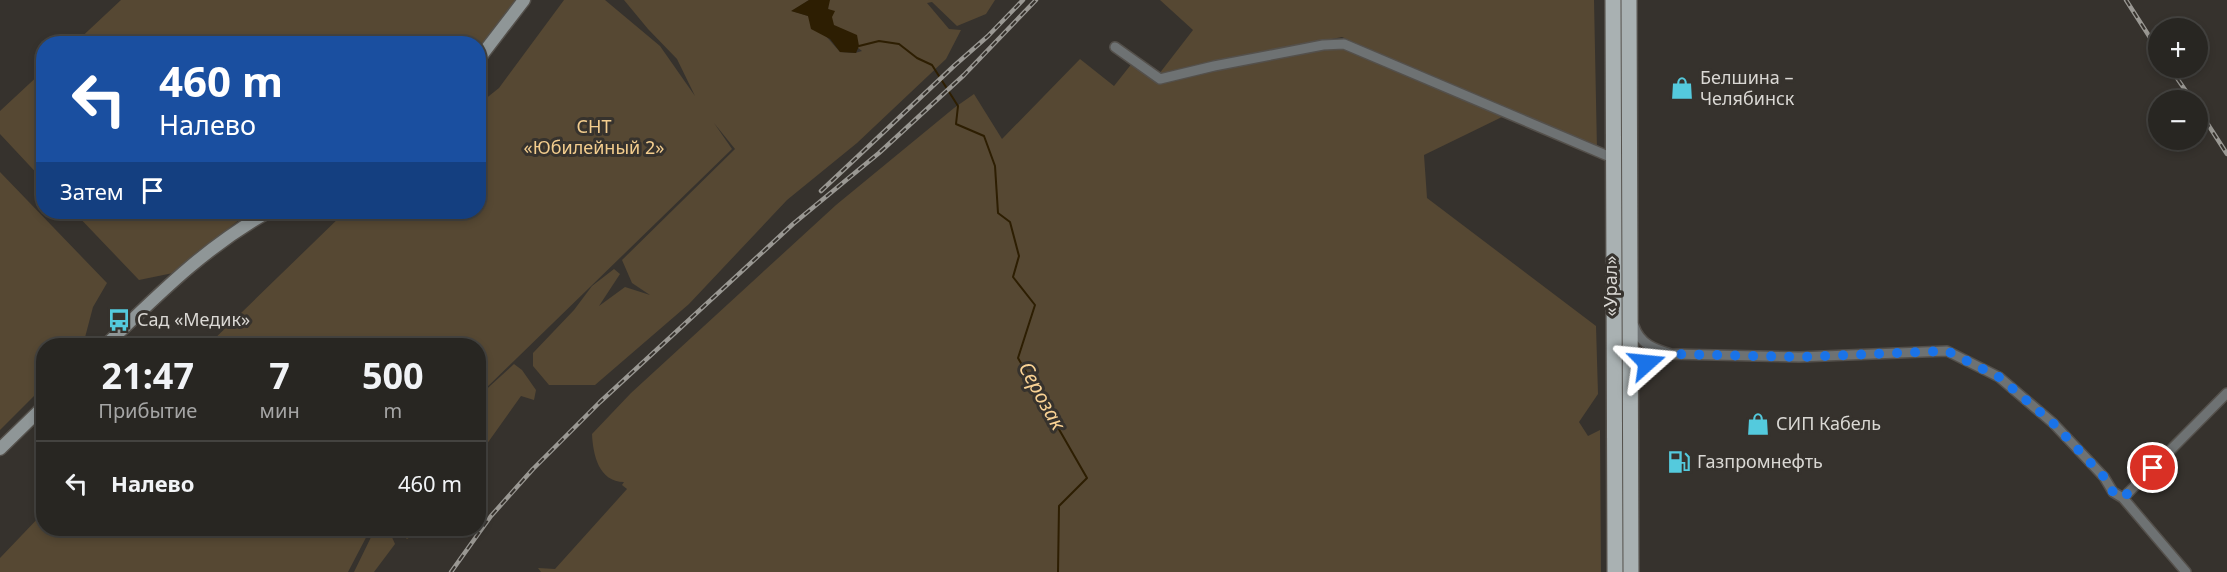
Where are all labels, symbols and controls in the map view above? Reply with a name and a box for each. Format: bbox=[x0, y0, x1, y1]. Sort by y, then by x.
map controls bbox=[2148, 18, 2208, 150]
button: + bbox=[2148, 18, 2208, 78]
text: 460 m bbox=[159, 52, 283, 109]
icon: left bbox=[60, 60, 138, 138]
place label: Белшина – Челябинск bbox=[1700, 65, 1795, 110]
shop icon: Белшина – Челябинск bbox=[1669, 75, 1695, 101]
button: − bbox=[2148, 90, 2208, 150]
text: Налево bbox=[159, 106, 256, 143]
park label: СНТ «Юбилейный 2» bbox=[524, 114, 664, 159]
icon: arrive bbox=[136, 174, 169, 207]
text: Затем bbox=[60, 176, 124, 206]
street label: «Урал» bbox=[1598, 256, 1622, 316]
bus stop icon: Сад «Медик» bbox=[106, 307, 132, 333]
place label: Сад «Медик» bbox=[137, 307, 250, 331]
position arrow bbox=[1615, 331, 1679, 395]
text: 21:47 bbox=[102, 351, 194, 400]
text: 7 bbox=[269, 351, 290, 400]
text: 500 bbox=[362, 351, 424, 400]
water label: Серозак bbox=[1013, 357, 1073, 435]
text: Прибытие bbox=[98, 397, 197, 424]
text: мин bbox=[260, 397, 300, 424]
text: m bbox=[383, 397, 402, 424]
shop icon: СИП Кабель bbox=[1745, 411, 1771, 437]
place label: СИП Кабель bbox=[1776, 411, 1881, 435]
pin bbox=[2127, 442, 2178, 493]
fuel station icon: Газпромнефть bbox=[1666, 449, 1692, 475]
place label: Газпромнефть bbox=[1697, 449, 1823, 473]
icon: arrive bbox=[2136, 451, 2169, 484]
icon: left bbox=[60, 467, 93, 500]
text: Налево bbox=[111, 468, 194, 498]
text: 460 m bbox=[398, 468, 462, 498]

